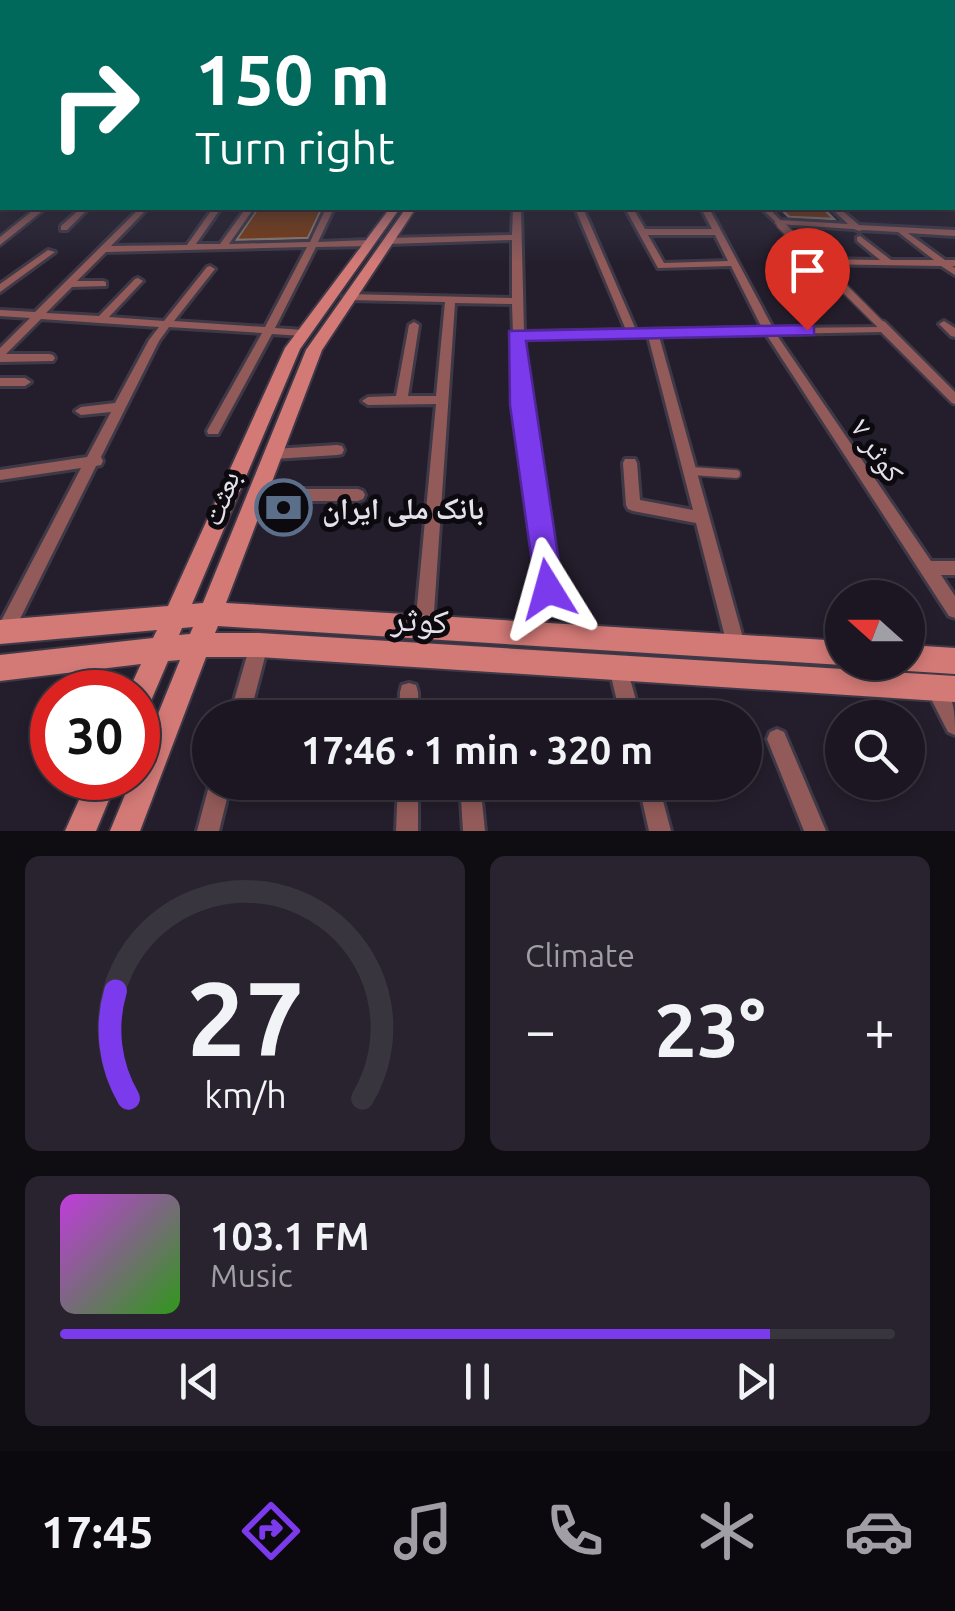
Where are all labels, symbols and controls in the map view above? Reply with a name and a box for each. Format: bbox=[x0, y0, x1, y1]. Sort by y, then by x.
icon: right bbox=[30, 40, 160, 170]
text: 150 m bbox=[195, 40, 390, 118]
text: Turn right bbox=[195, 122, 395, 173]
pin bbox=[765, 228, 850, 331]
icon: arrive bbox=[780, 243, 835, 298]
street label: کوثر ۷ bbox=[845, 412, 911, 488]
street label: بعثت bbox=[194, 466, 247, 531]
bank icon: بانک ملی ایران bbox=[253, 478, 313, 538]
place label: بانک ملی ایران bbox=[322, 491, 484, 527]
position arrow bbox=[496, 537, 600, 641]
north arrow bbox=[825, 580, 925, 680]
map controls bbox=[825, 580, 925, 800]
street label: کوثر bbox=[389, 597, 450, 641]
speed limit sign: 30 bbox=[30, 670, 160, 800]
button: search bbox=[825, 700, 925, 800]
text: 17:46 · 1 min · 320 m bbox=[301, 729, 653, 771]
text: Climate bbox=[525, 937, 635, 973]
text: 27 bbox=[186, 959, 304, 1076]
text: 23° bbox=[654, 987, 766, 1071]
text: − bbox=[525, 999, 556, 1060]
text: + bbox=[864, 999, 895, 1060]
text: km/h bbox=[204, 1075, 286, 1115]
text: 103.1 FM bbox=[210, 1215, 369, 1257]
text: Music bbox=[210, 1257, 293, 1293]
icon: previous bbox=[172, 1354, 227, 1409]
icon: pause bbox=[450, 1354, 505, 1409]
icon: next bbox=[728, 1354, 783, 1409]
icon: directions bbox=[236, 1496, 306, 1566]
icon: music bbox=[388, 1496, 458, 1566]
icon: phone bbox=[540, 1496, 610, 1566]
icon: climate bbox=[692, 1496, 762, 1566]
icon: car bbox=[844, 1496, 914, 1566]
text: 17:45 bbox=[41, 1506, 154, 1557]

